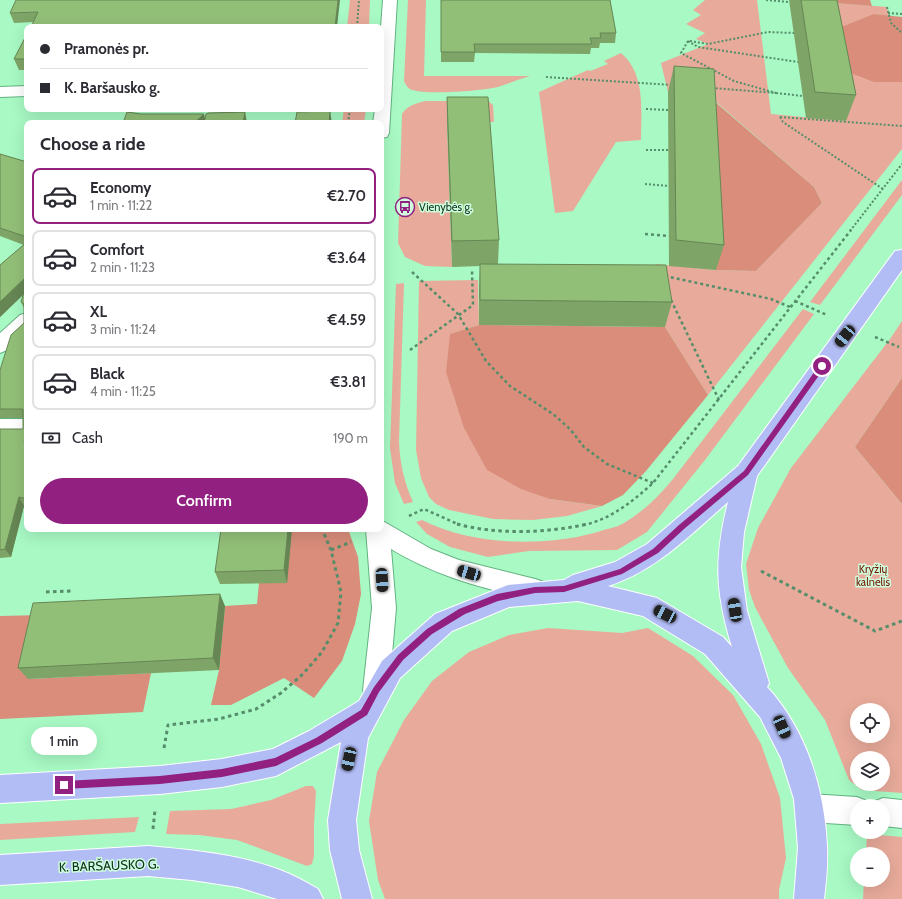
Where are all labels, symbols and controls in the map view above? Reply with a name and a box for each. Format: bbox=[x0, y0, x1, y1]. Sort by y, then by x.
text: Pramonės pr. bbox=[64, 40, 149, 58]
text: K. Baršausko g. bbox=[64, 79, 160, 97]
text: Choose a ride bbox=[40, 133, 145, 155]
icon: car bbox=[42, 178, 78, 214]
text: Economy bbox=[90, 179, 151, 197]
text: €2.70 bbox=[327, 187, 366, 205]
bus stop icon: Vienybės g. bbox=[394, 196, 416, 218]
text: 1 min · 11:22 bbox=[90, 197, 152, 213]
place label: Vienybės g. bbox=[419, 200, 472, 214]
icon: car bbox=[42, 240, 78, 276]
text: Comfort bbox=[90, 241, 144, 259]
text: €3.64 bbox=[327, 249, 366, 267]
text: 2 min · 11:23 bbox=[90, 259, 155, 275]
icon: car bbox=[42, 302, 78, 338]
text: XL bbox=[90, 303, 107, 321]
text: €4.59 bbox=[328, 311, 366, 329]
text: 3 min · 11:24 bbox=[90, 321, 156, 337]
car bbox=[833, 323, 857, 349]
route start bbox=[813, 357, 831, 375]
icon: car bbox=[42, 364, 78, 400]
text: Black bbox=[90, 365, 125, 383]
text: €3.81 bbox=[331, 373, 366, 391]
text: 4 min · 11:25 bbox=[90, 383, 156, 399]
icon: cash bbox=[40, 427, 62, 449]
text: Cash bbox=[72, 429, 103, 447]
text: 190 m bbox=[333, 430, 368, 446]
button: Confirm bbox=[40, 478, 368, 524]
park label: Kryžių kalnelis bbox=[856, 562, 890, 589]
car bbox=[456, 564, 482, 582]
car bbox=[375, 568, 389, 592]
car bbox=[727, 597, 743, 623]
car bbox=[652, 603, 678, 625]
map controls bbox=[850, 703, 890, 887]
button: locate bbox=[850, 703, 890, 743]
car bbox=[772, 714, 792, 740]
callout: 1 min bbox=[31, 727, 97, 755]
text: 1 min bbox=[49, 733, 79, 749]
car bbox=[341, 746, 357, 772]
button: layers bbox=[850, 751, 890, 791]
route end bbox=[55, 776, 73, 794]
button: + bbox=[850, 799, 890, 839]
button: − bbox=[850, 847, 890, 887]
street label: K. BARŠAUSKO G. bbox=[59, 854, 160, 875]

